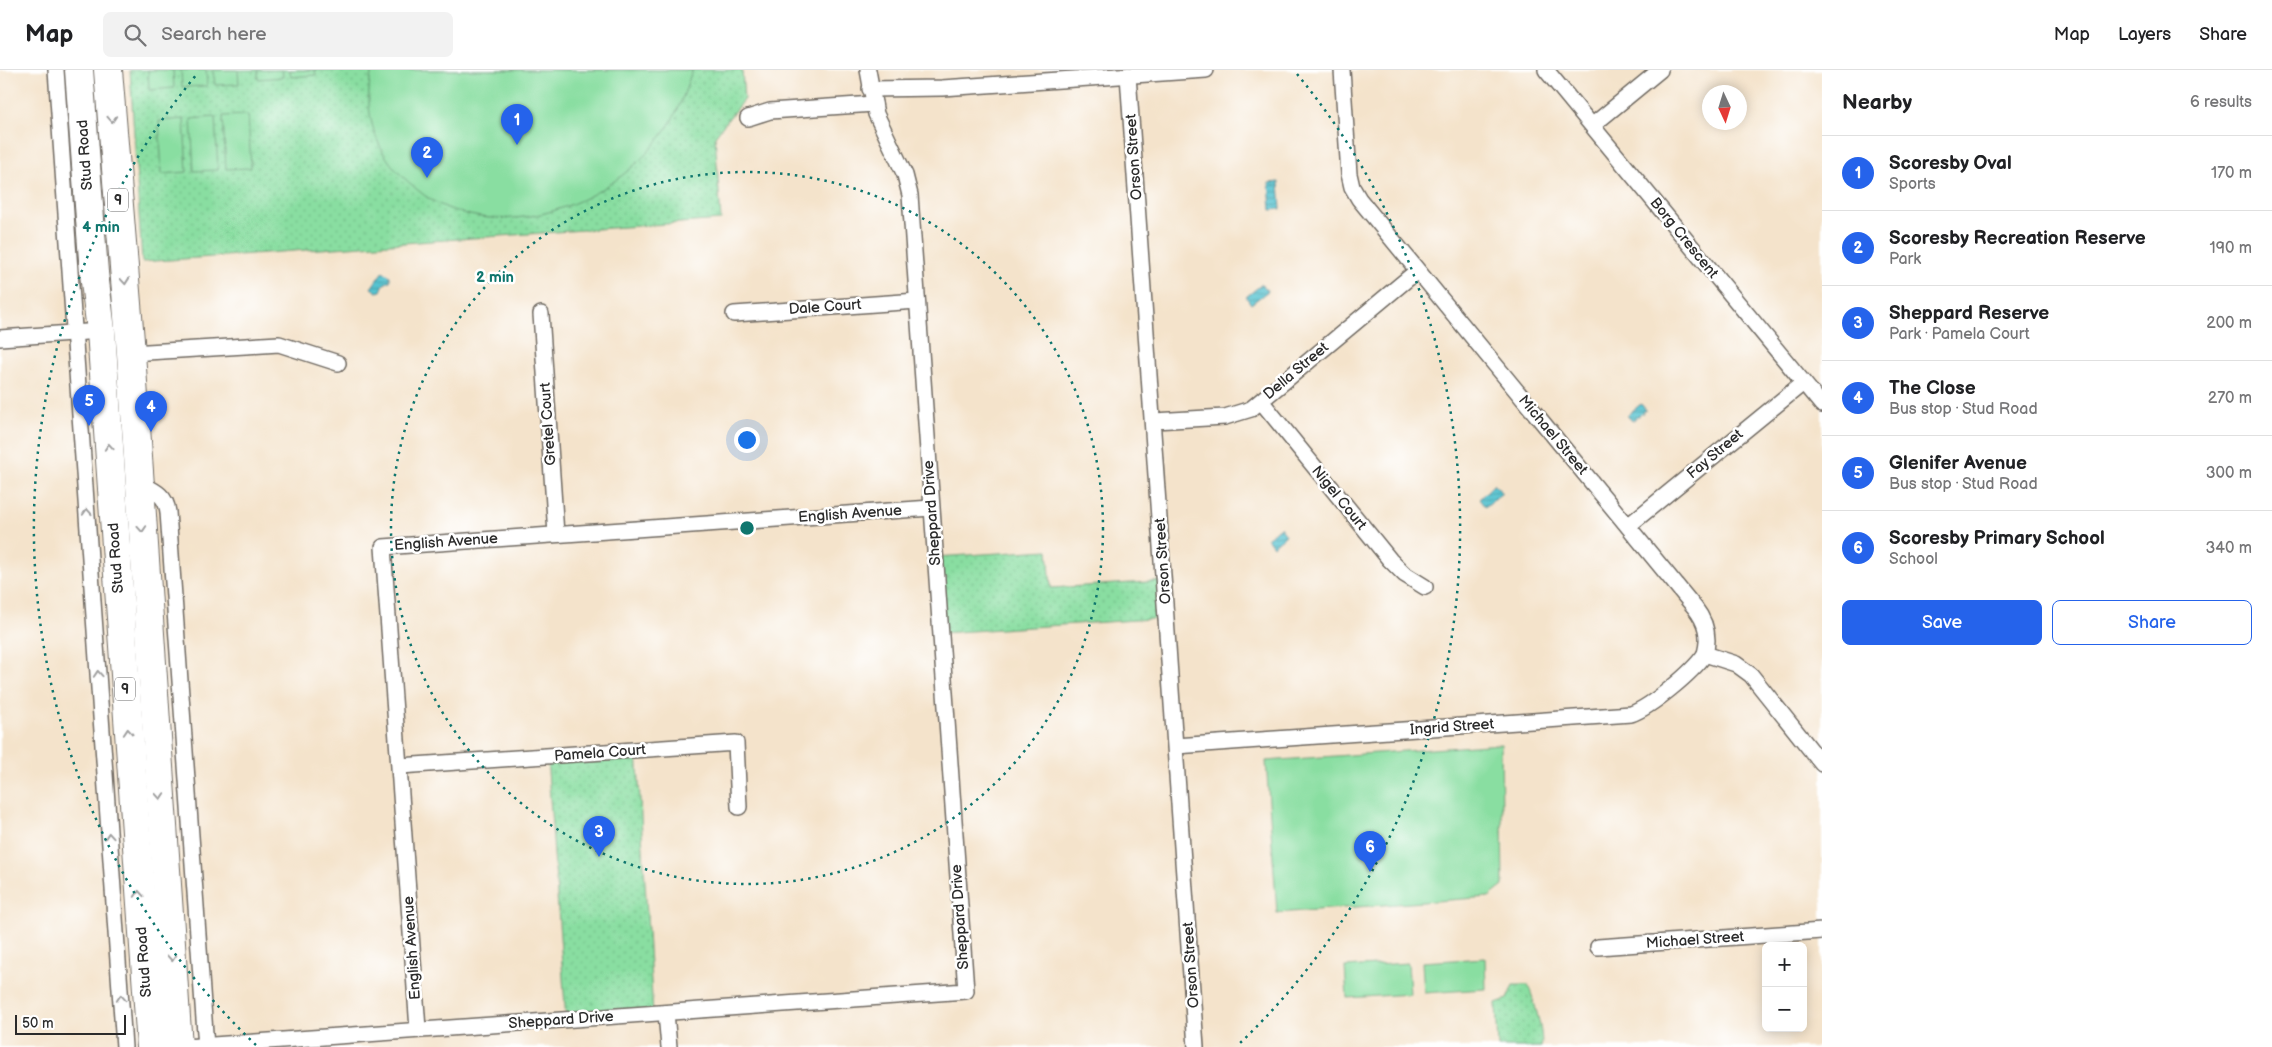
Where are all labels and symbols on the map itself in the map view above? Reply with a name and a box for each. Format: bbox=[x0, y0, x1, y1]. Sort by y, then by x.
north arrow bbox=[1702, 85, 1747, 130]
pin: 1 bbox=[501, 104, 533, 145]
street label: Orson Street bbox=[1121, 113, 1146, 201]
one-way arrow bbox=[106, 115, 117, 123]
street label: Stud Road bbox=[73, 119, 97, 191]
pin: 2 bbox=[411, 137, 443, 178]
road number: 9 bbox=[108, 188, 128, 212]
street label: Borg Crescent bbox=[1646, 194, 1723, 283]
text: 4 min bbox=[82, 218, 120, 237]
text: 2 min bbox=[476, 268, 514, 287]
one-way arrow bbox=[119, 277, 130, 285]
street label: Dale Court bbox=[788, 295, 862, 319]
street label: Della Street bbox=[1259, 338, 1333, 404]
street label: Gretel Court bbox=[536, 381, 560, 466]
pin: 5 bbox=[73, 385, 105, 426]
pin: 4 bbox=[135, 391, 167, 432]
street label: Michael Street bbox=[1514, 391, 1592, 479]
street label: Fay Street bbox=[1683, 425, 1747, 483]
your location bbox=[734, 427, 760, 453]
one-way arrow bbox=[103, 443, 114, 451]
street label: Sheppard Drive bbox=[919, 460, 945, 566]
street label: Nigel Court bbox=[1307, 462, 1371, 534]
street label: English Avenue bbox=[797, 501, 903, 527]
one-way arrow bbox=[81, 508, 92, 516]
street label: Orson Street bbox=[1150, 517, 1175, 605]
centre of rings bbox=[738, 519, 756, 537]
street label: Stud Road bbox=[104, 522, 128, 594]
one-way arrow bbox=[136, 525, 147, 533]
street label: English Avenue bbox=[393, 529, 499, 555]
one-way arrow bbox=[93, 670, 104, 678]
road number: 9 bbox=[115, 678, 135, 700]
street label: Ingrid Street bbox=[1409, 715, 1495, 739]
one-way arrow bbox=[123, 727, 134, 735]
street label: Pamela Court bbox=[553, 740, 647, 766]
one-way arrow bbox=[155, 792, 166, 800]
pin: 3 bbox=[583, 816, 615, 857]
pin: 6 bbox=[1354, 831, 1386, 872]
one-way arrow bbox=[104, 832, 115, 840]
street label: Sheppard Drive bbox=[947, 864, 973, 970]
one-way arrow bbox=[134, 889, 145, 897]
street label: English Avenue bbox=[399, 895, 425, 1001]
street label: Orson Street bbox=[1178, 921, 1203, 1009]
street label: Stud Road bbox=[132, 926, 156, 998]
street label: Michael Street bbox=[1645, 927, 1745, 953]
one-way arrow bbox=[166, 954, 177, 962]
one-way arrow bbox=[116, 994, 127, 1002]
street label: Sheppard Drive bbox=[508, 1007, 614, 1033]
scale bar bbox=[15, 1012, 126, 1035]

